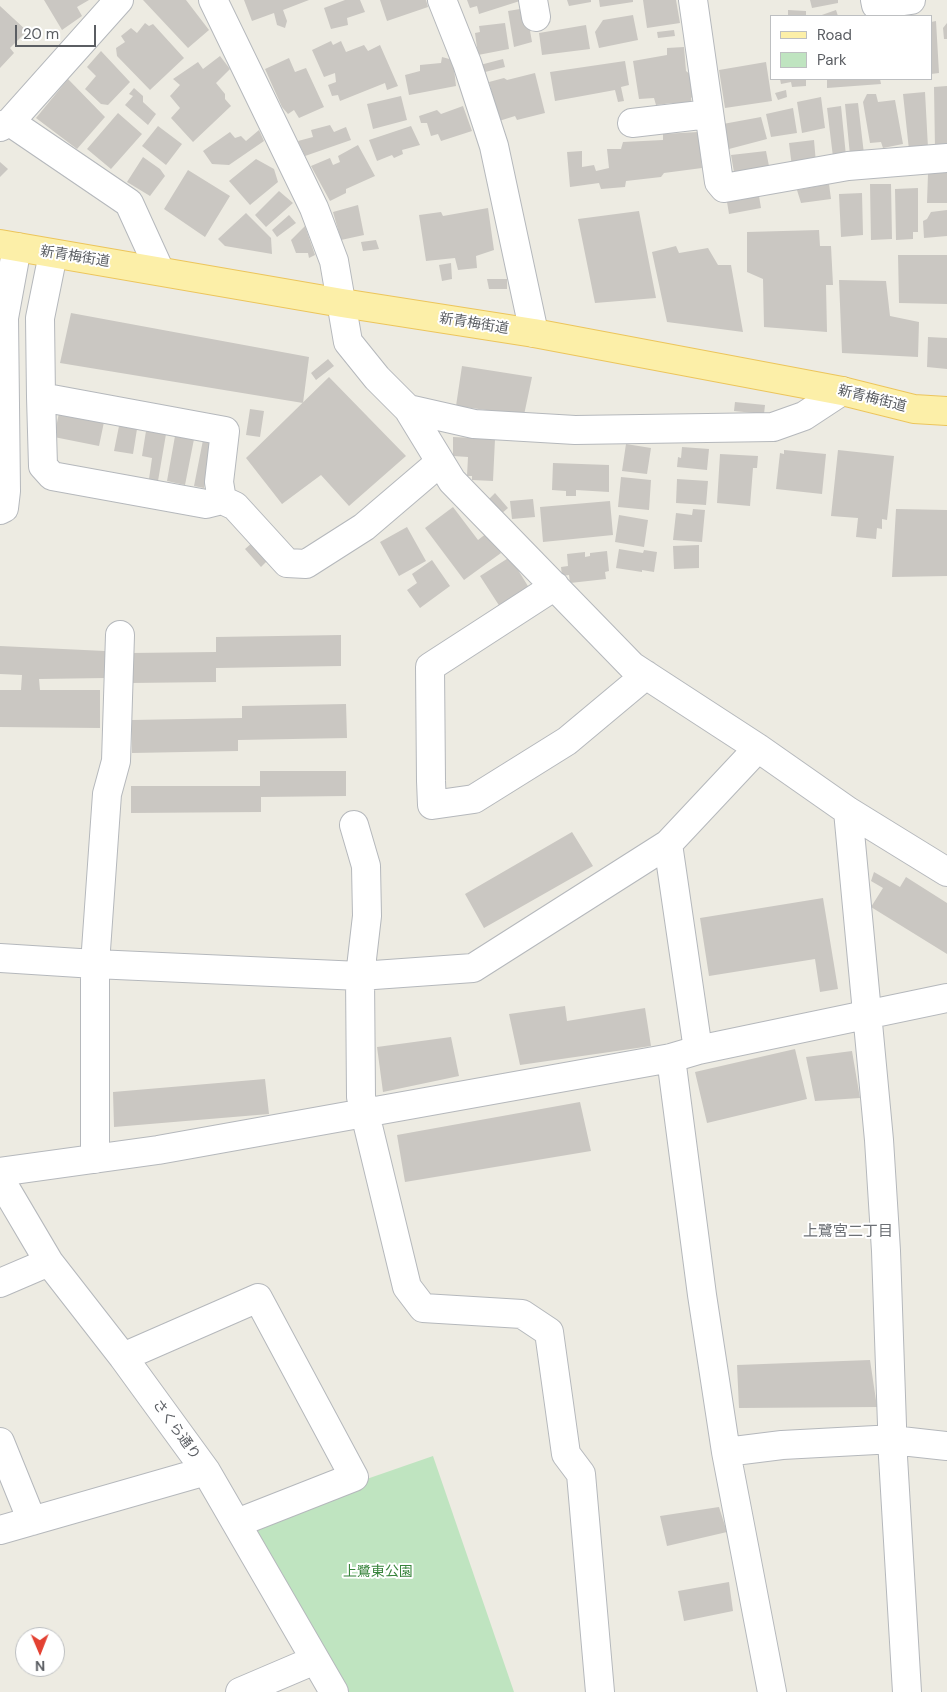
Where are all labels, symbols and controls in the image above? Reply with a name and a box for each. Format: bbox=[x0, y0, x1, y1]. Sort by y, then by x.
scale bar bbox=[18, 15, 99, 47]
legend bbox=[770, 15, 932, 80]
text: 20 m bbox=[23, 24, 59, 44]
text: Road bbox=[817, 25, 852, 45]
text: Park bbox=[817, 50, 847, 70]
street label: 新青梅街道 bbox=[39, 243, 111, 271]
street label: 新青梅街道 bbox=[438, 310, 510, 338]
street label: 新青梅街道 bbox=[836, 382, 908, 416]
district label: 上鷺宮二丁目 bbox=[803, 1223, 893, 1241]
street label: さくら通り bbox=[149, 1397, 203, 1463]
park label: 上鷺東公園 bbox=[343, 1564, 413, 1580]
north arrow bbox=[15, 1627, 65, 1677]
text: N bbox=[35, 1657, 46, 1675]

